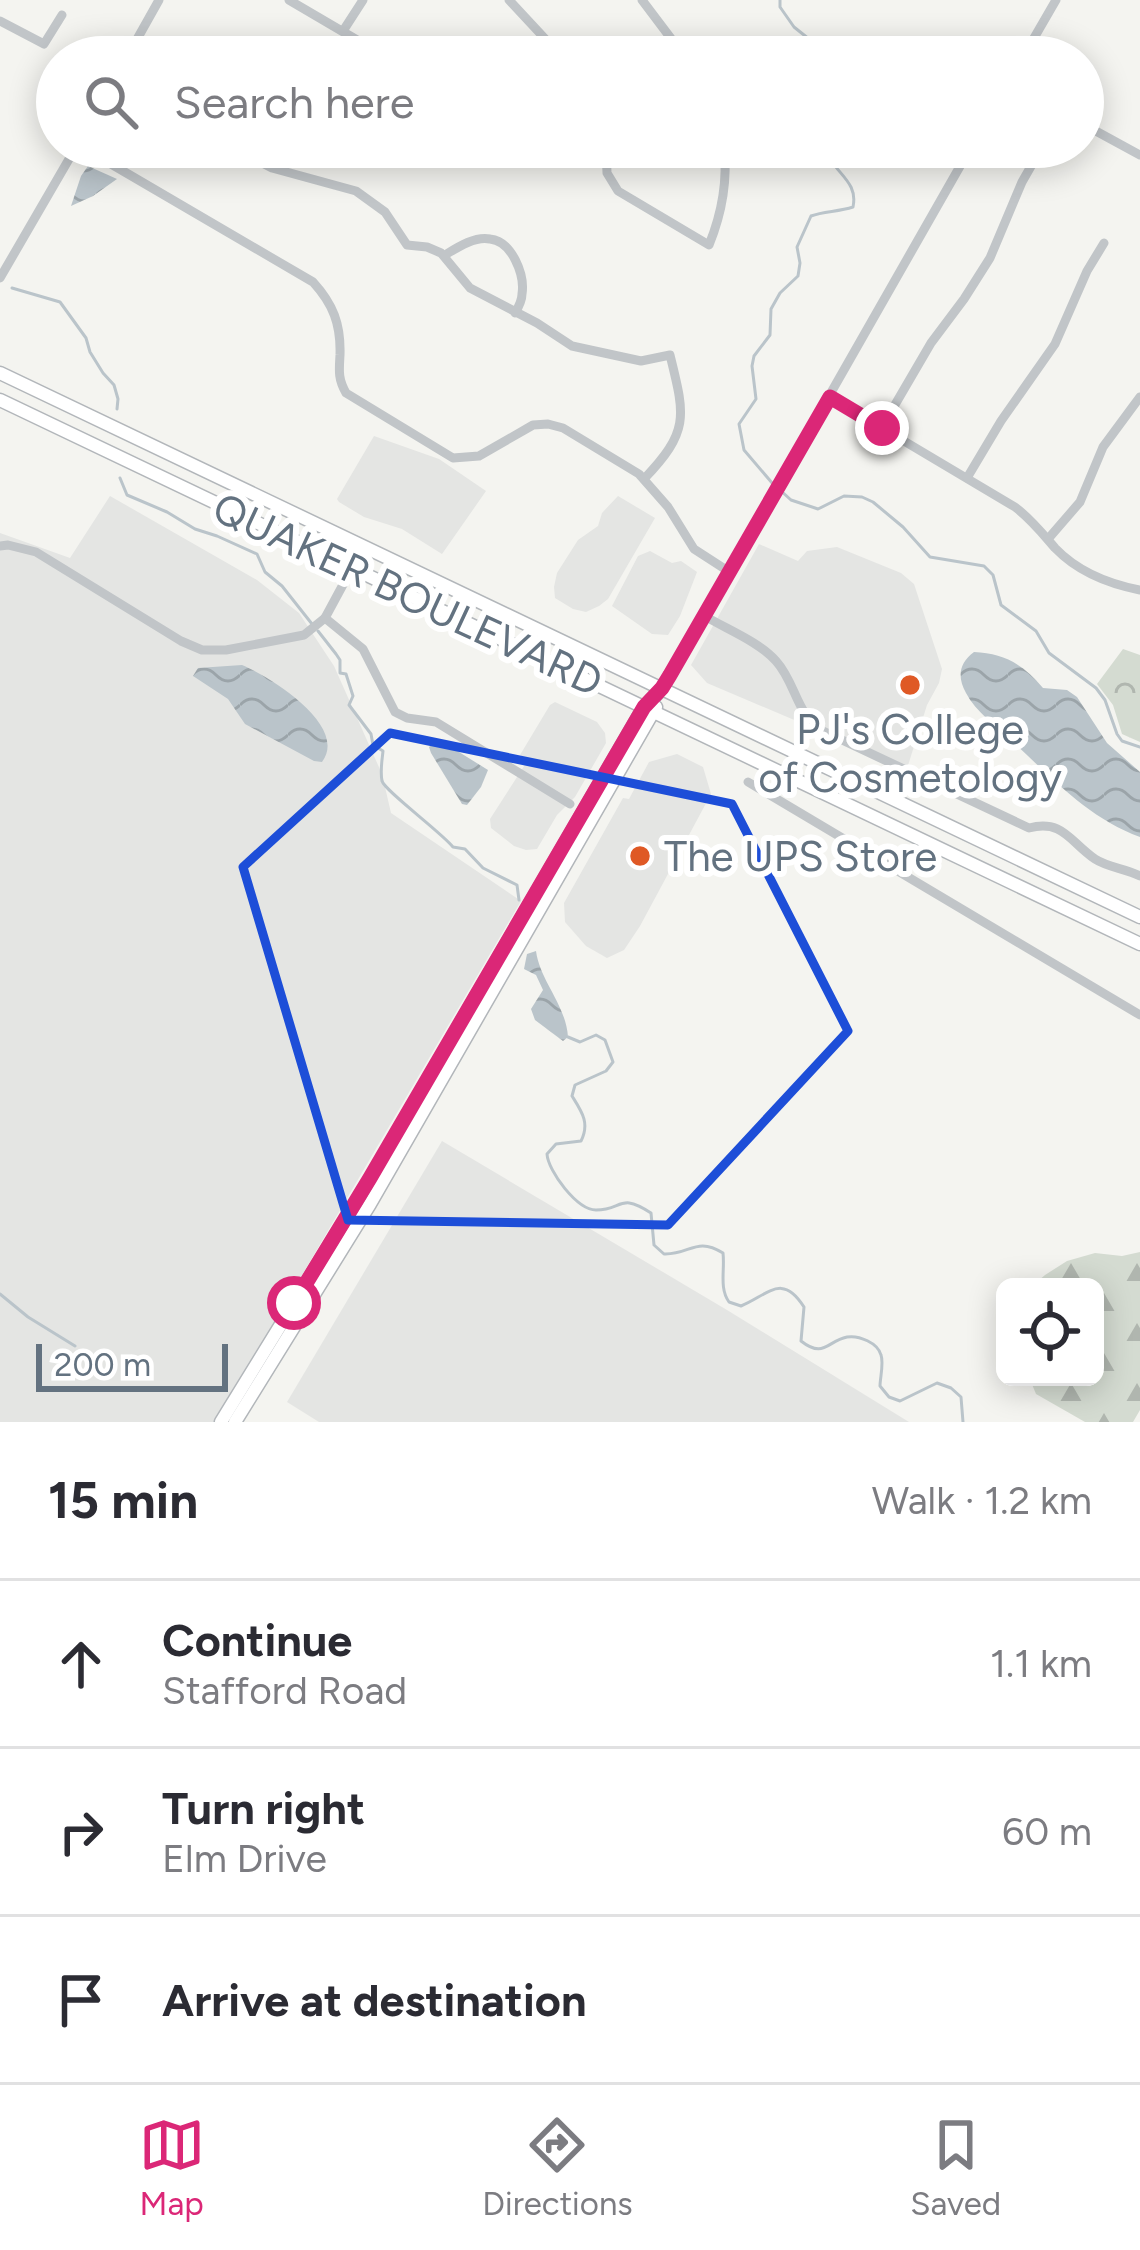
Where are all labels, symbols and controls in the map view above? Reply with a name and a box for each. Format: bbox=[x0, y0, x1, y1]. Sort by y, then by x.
search box bbox=[36, 36, 1104, 168]
icon: search bbox=[78, 69, 144, 135]
text: Search here bbox=[174, 75, 414, 129]
route end bbox=[855, 401, 909, 455]
street label: QUAKER BOULEVARD bbox=[205, 482, 611, 707]
marker: PJ's College of Cosmetology bbox=[897, 672, 923, 698]
place label: PJ's College of Cosmetology bbox=[758, 704, 1062, 803]
place label: The UPS Store bbox=[664, 831, 937, 882]
marker: The UPS Store bbox=[627, 843, 653, 869]
route start bbox=[267, 1276, 321, 1330]
map controls bbox=[996, 1278, 1104, 1386]
button: locate bbox=[996, 1278, 1104, 1386]
scale bar bbox=[36, 1338, 228, 1391]
text: 200 m bbox=[54, 1345, 151, 1384]
text: 15 min bbox=[48, 1470, 198, 1531]
text: Walk · 1.2 km bbox=[872, 1477, 1092, 1524]
text: Continue bbox=[162, 1613, 352, 1667]
icon: ahead bbox=[48, 1631, 114, 1697]
text: 1.1 km bbox=[990, 1640, 1092, 1687]
text: Stafford Road bbox=[162, 1667, 407, 1714]
text: Turn right bbox=[162, 1781, 365, 1835]
icon: right bbox=[48, 1799, 114, 1865]
text: 60 m bbox=[1002, 1808, 1092, 1855]
text: Elm Drive bbox=[162, 1835, 327, 1882]
icon: arrive bbox=[48, 1967, 114, 2033]
text: Arrive at destination bbox=[162, 1973, 586, 2027]
tab: Map bbox=[139, 2112, 205, 2223]
tab: Directions bbox=[482, 2112, 633, 2223]
tab: Saved bbox=[910, 2112, 1001, 2223]

